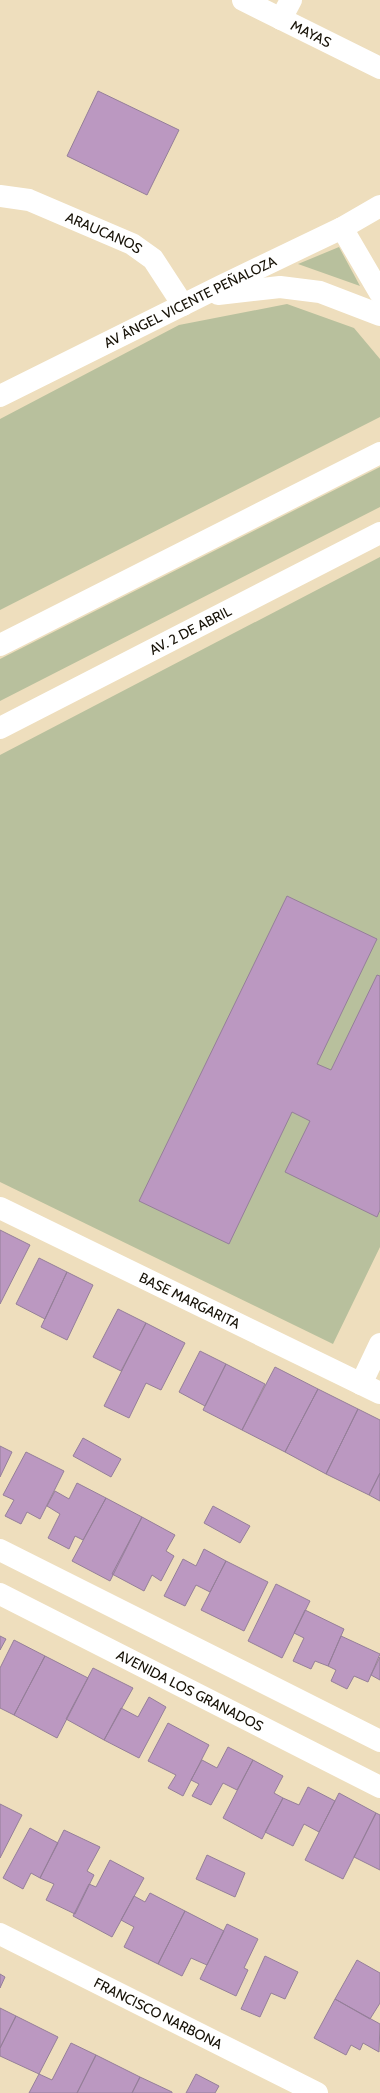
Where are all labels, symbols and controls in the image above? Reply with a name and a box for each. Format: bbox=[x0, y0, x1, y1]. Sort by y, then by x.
street label: MAYAS bbox=[288, 16, 334, 51]
street label: ARAUCANOS bbox=[63, 208, 146, 257]
street label: AV ÁNGEL VICENTE PEÑALOZA bbox=[101, 252, 279, 352]
street label: AV. 2 DE ABRIL bbox=[146, 602, 234, 659]
street label: BASE MARGARITA bbox=[136, 1268, 243, 1333]
street label: AVENIDA LOS GRANADOS bbox=[113, 1646, 266, 1735]
street label: FRANCISCO NARBONA bbox=[91, 1974, 226, 2053]

